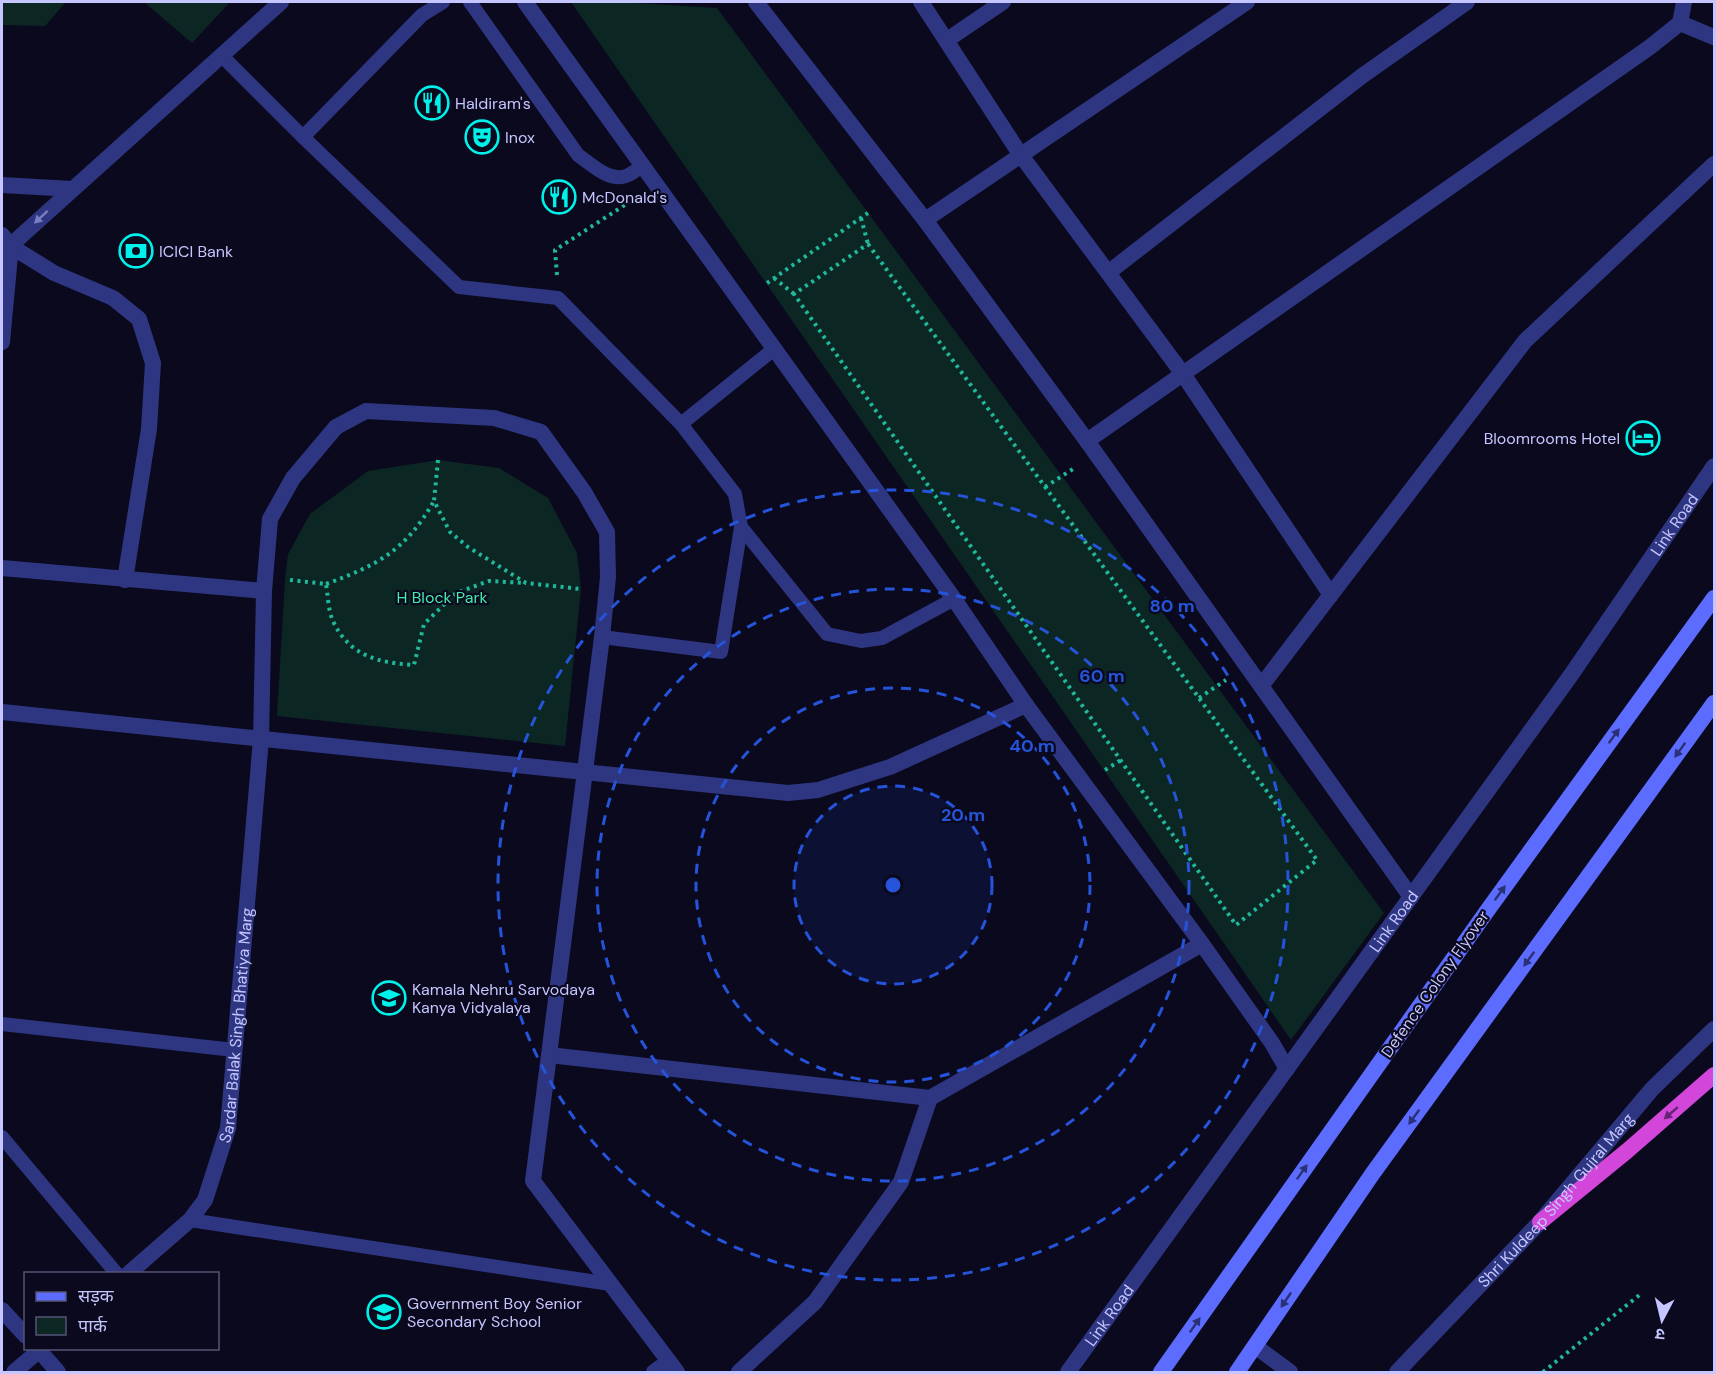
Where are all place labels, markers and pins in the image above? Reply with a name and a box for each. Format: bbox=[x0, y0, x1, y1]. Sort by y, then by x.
restaurant icon: Haldiram's bbox=[414, 85, 450, 121]
place label: Haldiram's bbox=[455, 93, 531, 114]
theatre icon: Inox bbox=[464, 119, 500, 155]
place label: Inox bbox=[505, 127, 535, 148]
restaurant icon: McDonald's bbox=[541, 179, 577, 215]
place label: McDonald's bbox=[582, 187, 667, 208]
bank icon: ICICI Bank bbox=[118, 233, 154, 269]
place label: ICICI Bank bbox=[159, 241, 233, 262]
hotel icon: Bloomrooms Hotel bbox=[1625, 420, 1661, 456]
place label: Bloomrooms Hotel bbox=[1484, 428, 1620, 449]
centre of rings bbox=[883, 875, 903, 895]
place label: Kamala Nehru Sarvodaya Kanya Vidyalaya bbox=[412, 979, 595, 1018]
school or university icon: Kamala Nehru Sarvodaya Kanya Vidyalaya bbox=[371, 980, 407, 1016]
place label: Government Boy Senior Secondary School bbox=[407, 1293, 582, 1332]
school or university icon: Government Boy Senior Secondary School bbox=[366, 1294, 402, 1330]

